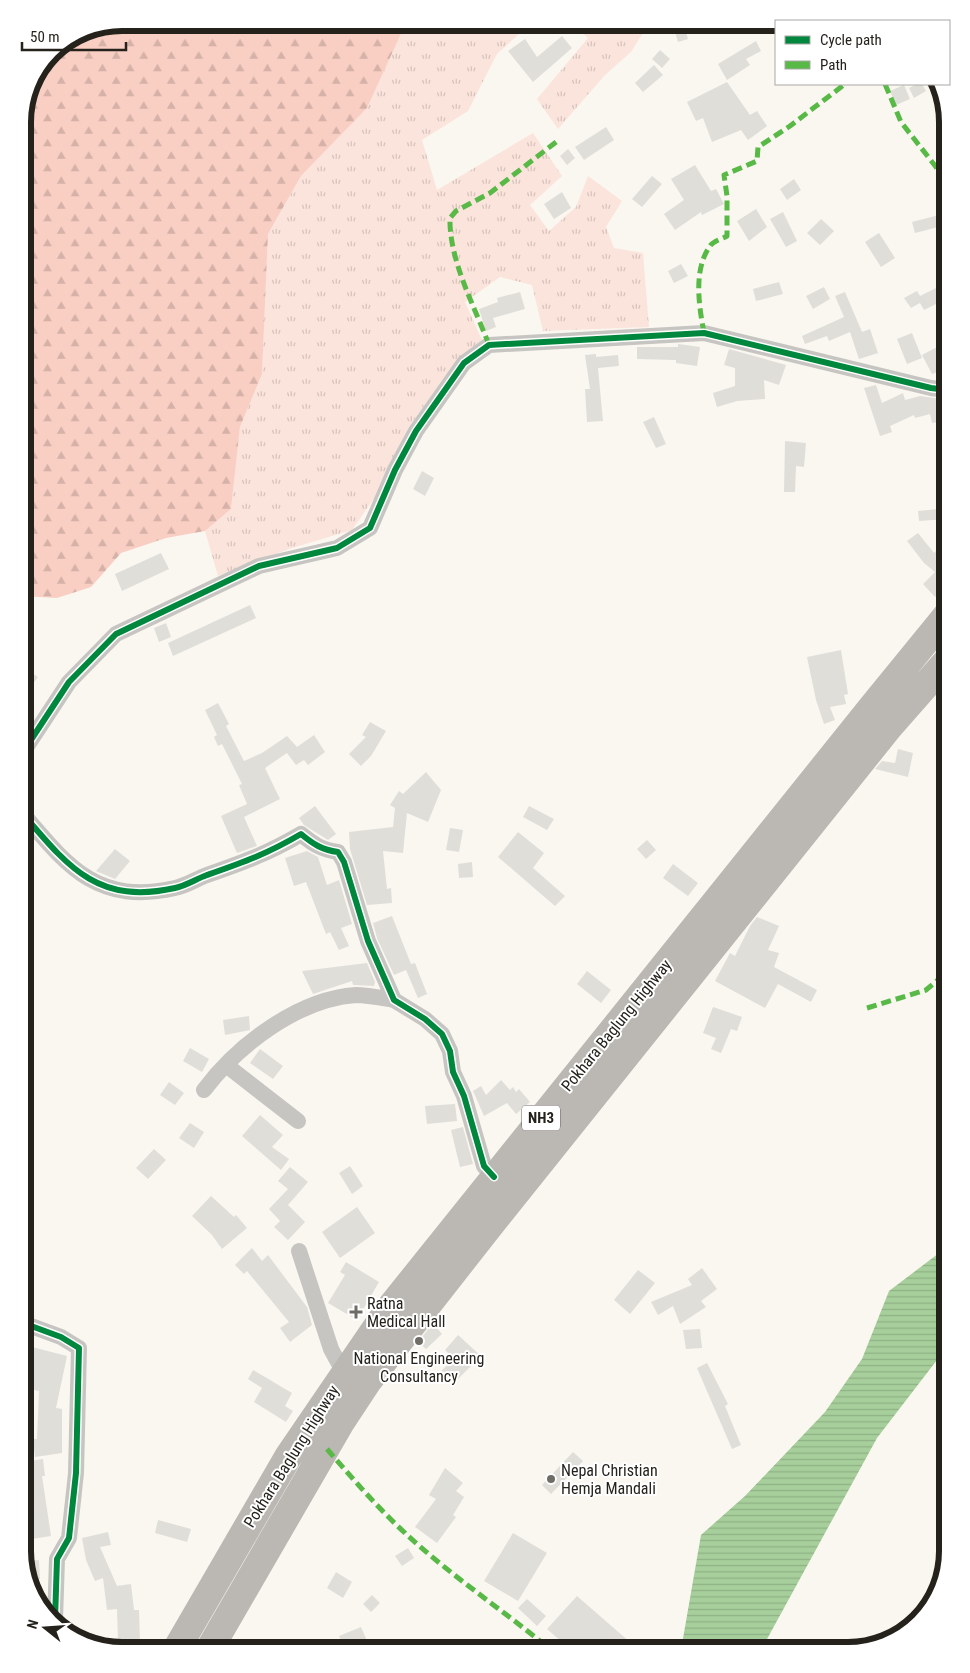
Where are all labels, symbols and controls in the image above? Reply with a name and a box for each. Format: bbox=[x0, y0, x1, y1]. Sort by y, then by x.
scale bar bbox=[22, 20, 126, 52]
legend bbox=[775, 20, 950, 85]
text: 50 m bbox=[30, 28, 60, 46]
text: Cycle path bbox=[820, 31, 882, 49]
text: Path bbox=[820, 56, 847, 74]
street label: Pokhara Baglung Highway bbox=[557, 955, 676, 1095]
road number: NH3 bbox=[522, 1106, 560, 1130]
place label: Ratna Medical Hall bbox=[367, 1294, 446, 1331]
marker: Ratna Medical Hall bbox=[349, 1305, 363, 1319]
marker: National Engineering Consultancy bbox=[413, 1335, 425, 1347]
place label: National Engineering Consultancy bbox=[354, 1349, 484, 1386]
street label: Pokhara Baglung Highway bbox=[240, 1381, 343, 1531]
place label: Nepal Christian Hemja Mandali bbox=[561, 1461, 658, 1498]
marker: Nepal Christian Hemja Mandali bbox=[545, 1473, 557, 1485]
north arrow bbox=[20, 1603, 70, 1653]
text: N bbox=[24, 1618, 41, 1631]

